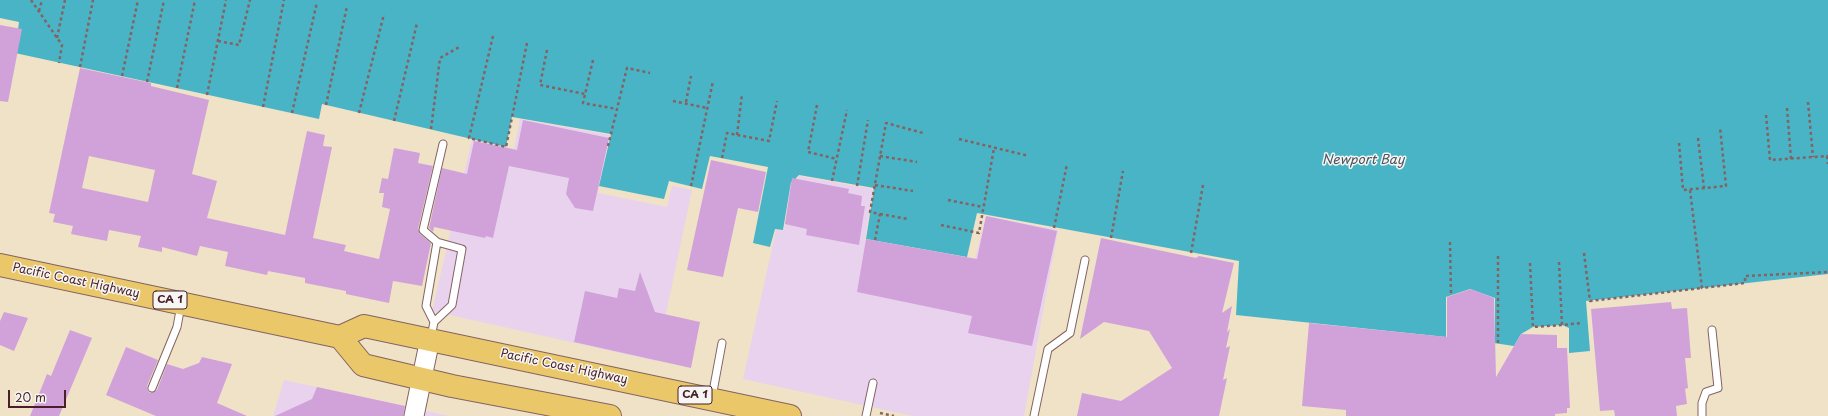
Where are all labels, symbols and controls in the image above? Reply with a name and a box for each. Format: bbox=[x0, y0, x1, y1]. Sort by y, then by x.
water label: Newport Bay bbox=[1322, 152, 1404, 168]
street label: Pacific Coast Highway bbox=[11, 261, 141, 301]
road number: CA 1 bbox=[153, 291, 187, 309]
street label: Pacific Coast Highway bbox=[499, 347, 629, 387]
scale bar bbox=[10, 382, 68, 408]
road number: CA 1 bbox=[678, 386, 712, 404]
text: 20 m bbox=[15, 388, 46, 406]

